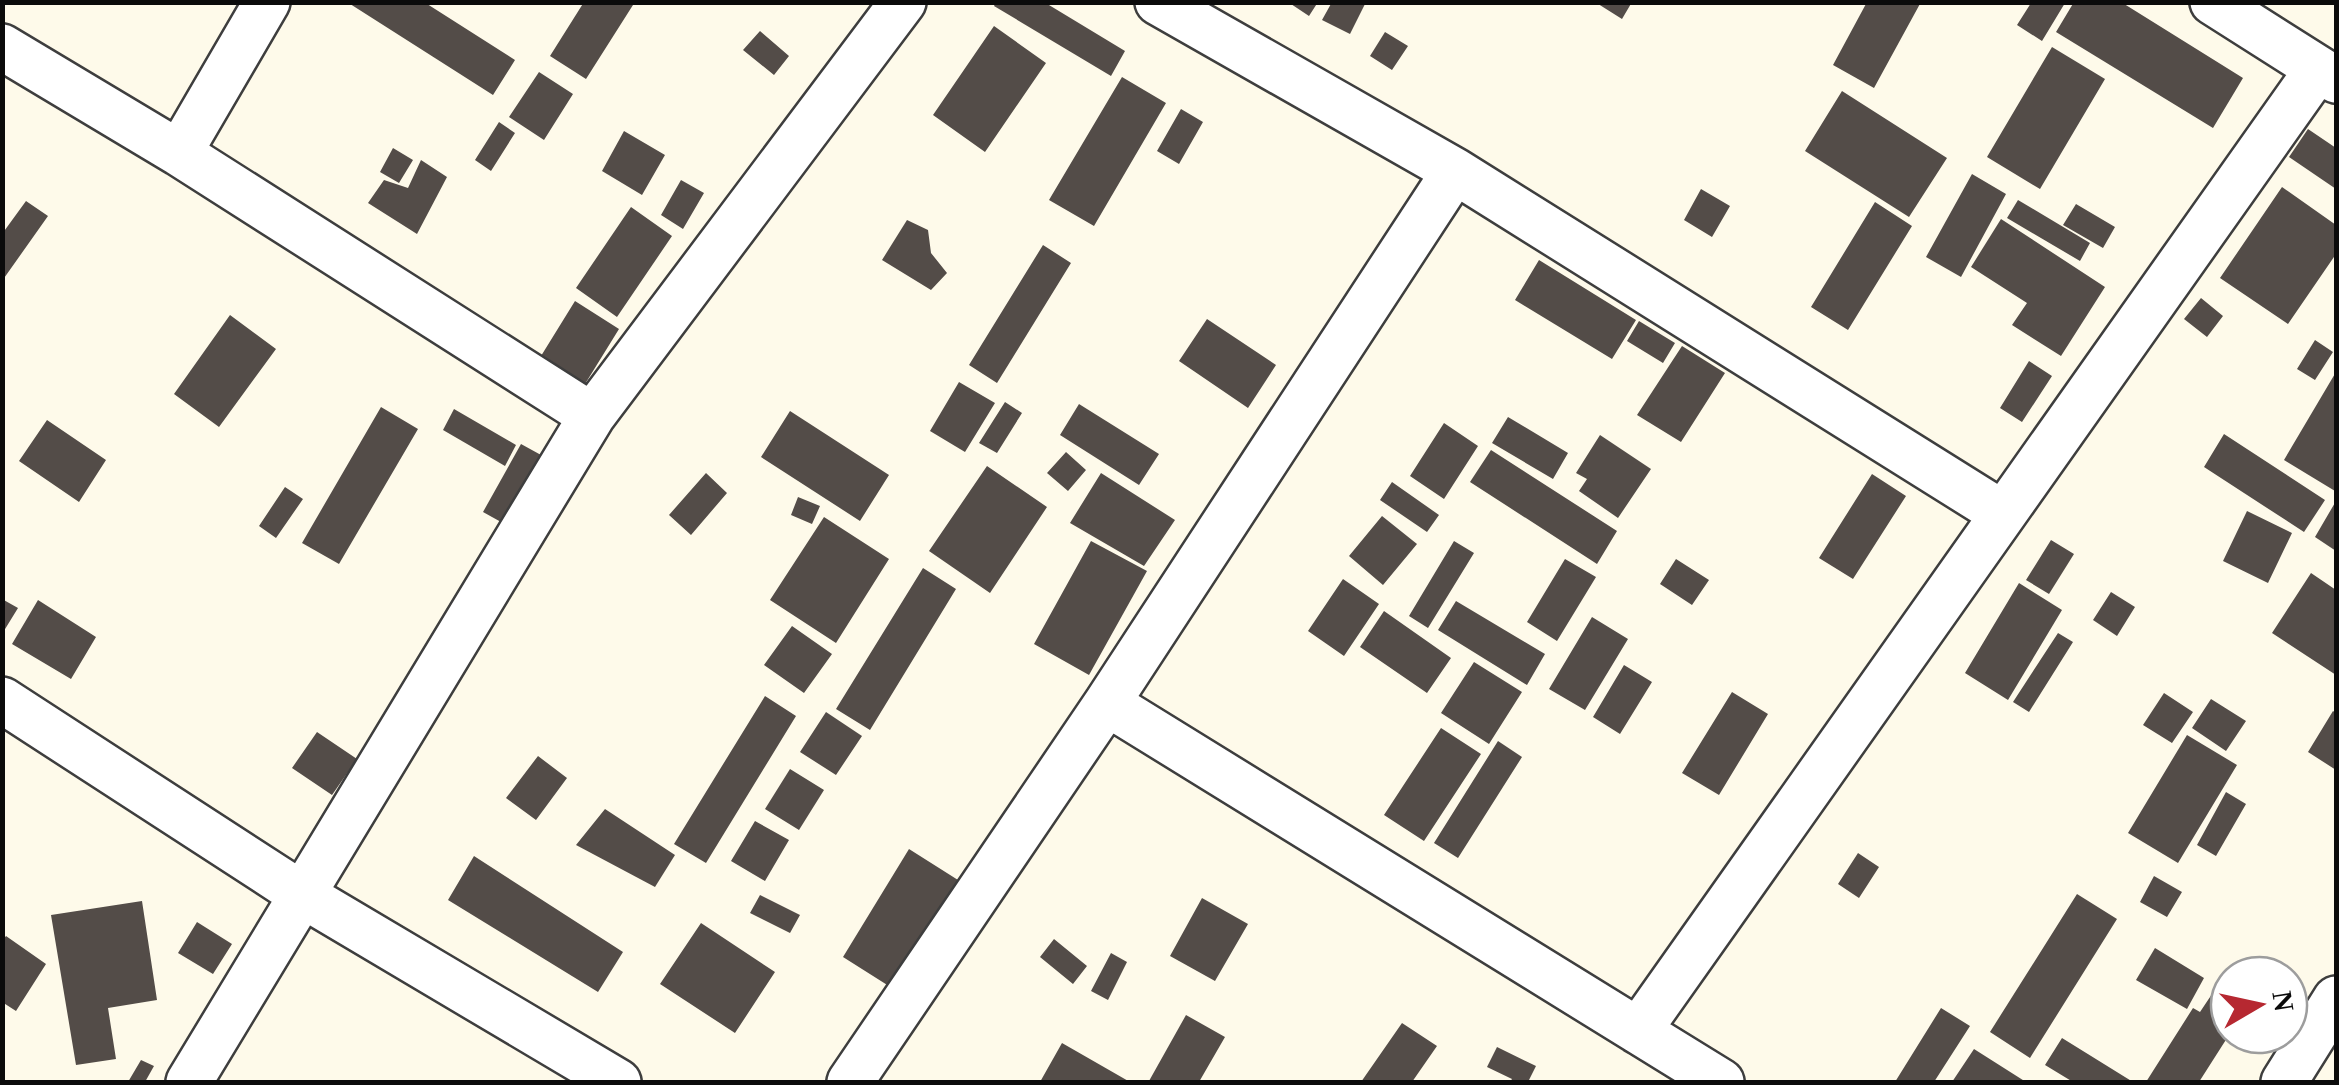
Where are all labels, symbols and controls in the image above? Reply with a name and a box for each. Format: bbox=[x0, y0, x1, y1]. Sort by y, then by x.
north arrow bbox=[2209, 955, 2309, 1055]
text: N bbox=[2266, 989, 2300, 1014]

